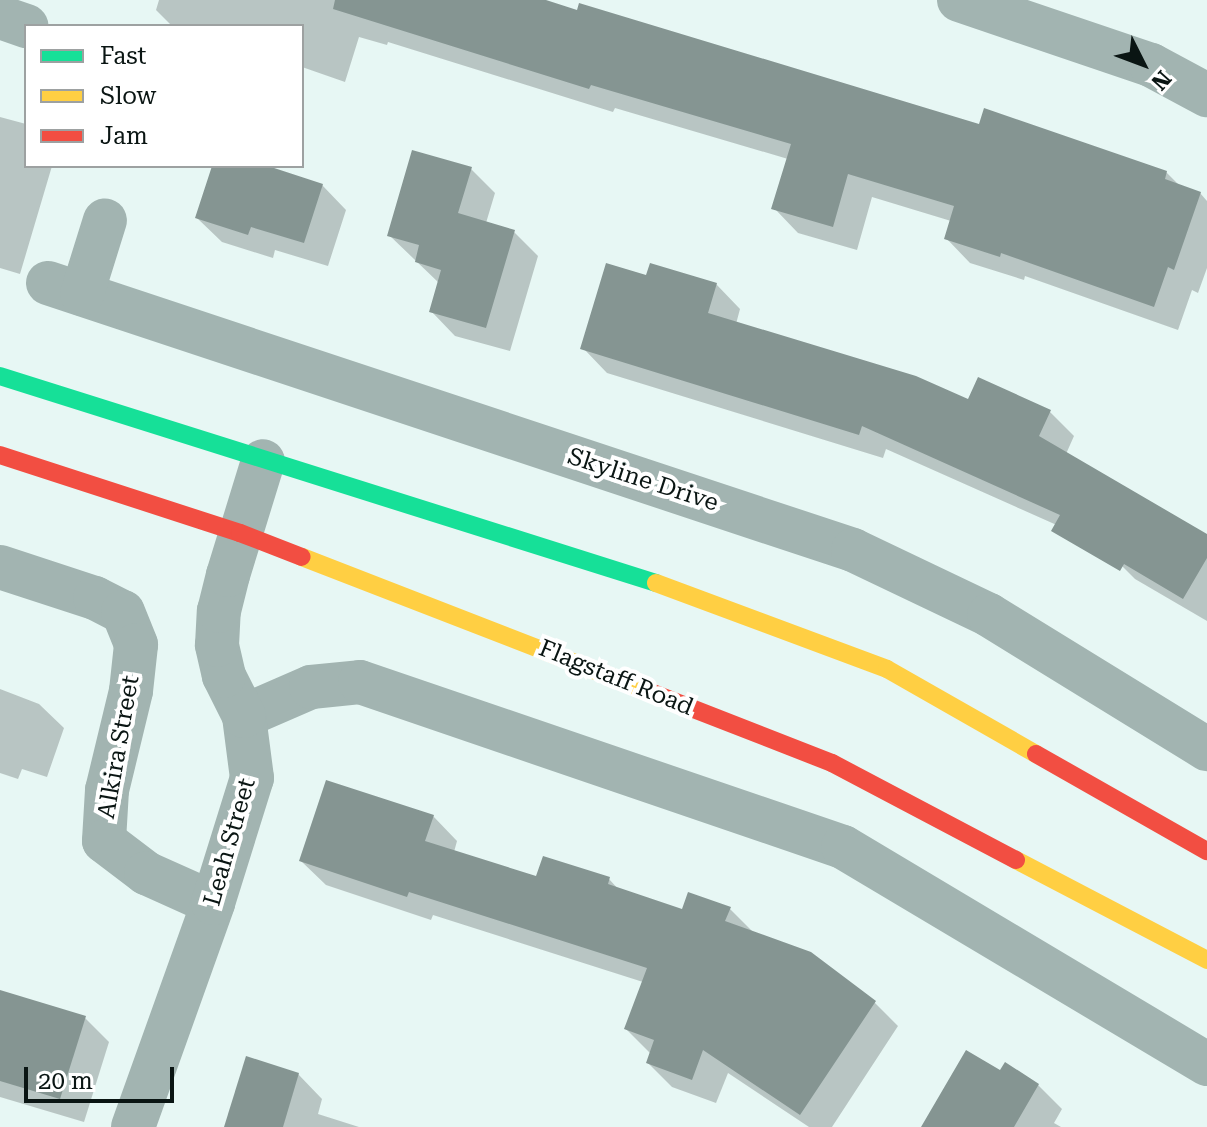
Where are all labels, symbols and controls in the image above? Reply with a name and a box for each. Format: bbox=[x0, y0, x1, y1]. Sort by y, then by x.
legend bbox=[24, 24, 304, 168]
north arrow bbox=[1103, 24, 1183, 104]
text: Fast bbox=[100, 42, 147, 70]
text: N bbox=[1146, 66, 1176, 95]
text: Slow bbox=[100, 82, 156, 110]
text: Jam bbox=[100, 122, 148, 150]
street label: Skyline Drive bbox=[564, 442, 722, 518]
street label: Flagstaff Road bbox=[535, 634, 697, 722]
street label: Alkira Street bbox=[92, 673, 146, 821]
street label: Leah Street bbox=[198, 775, 262, 909]
scale bar bbox=[28, 1051, 178, 1101]
text: 20 m bbox=[38, 1067, 93, 1095]

